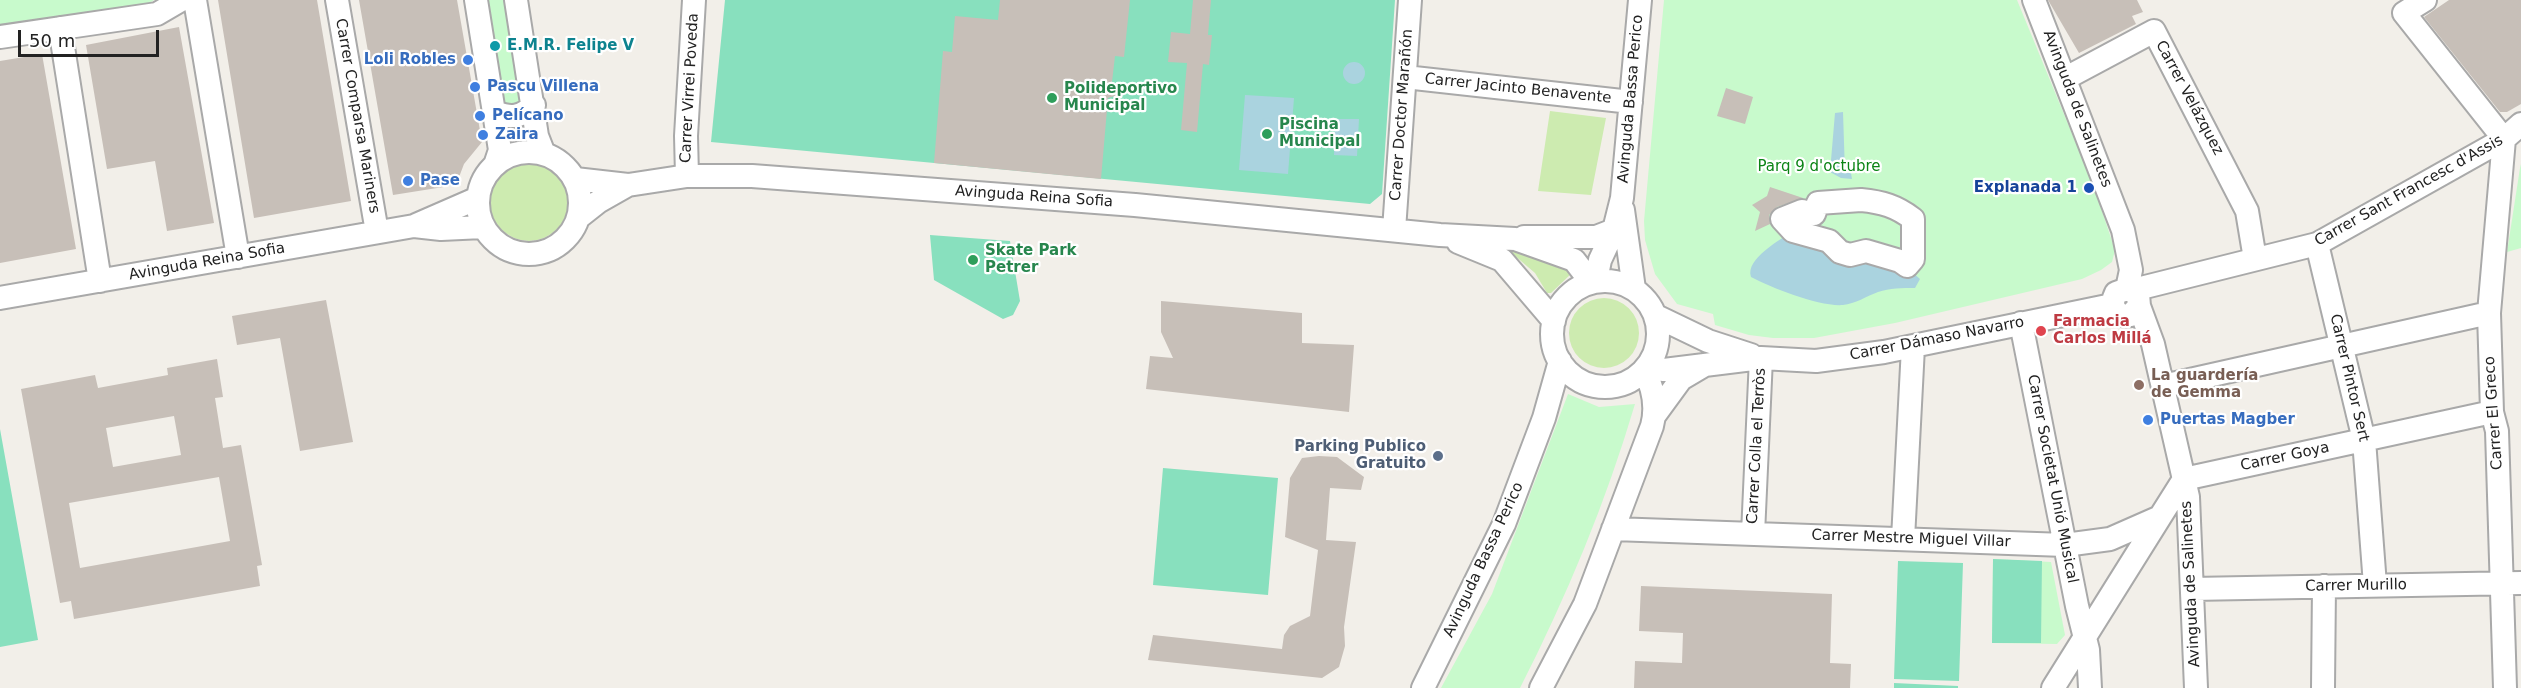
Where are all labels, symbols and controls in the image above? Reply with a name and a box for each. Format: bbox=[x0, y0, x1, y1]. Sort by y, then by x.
street label: Carrer Virrei Poveda bbox=[677, 13, 703, 163]
street label: Avinguda Bassa Perico bbox=[1615, 14, 1647, 184]
street label: Carrer Comparsa Mariners bbox=[331, 17, 383, 215]
scale bar bbox=[21, 18, 162, 56]
street label: Carrer Doctor Marañón bbox=[1387, 28, 1417, 202]
street label: Avinguda de Salinetes bbox=[2039, 28, 2115, 190]
text: 50 m bbox=[29, 30, 75, 51]
place label: E.M.R. Felipe V bbox=[507, 37, 634, 55]
street label: Carrer Velázquez bbox=[2151, 38, 2227, 158]
marker: E.M.R. Felipe V bbox=[488, 39, 502, 53]
place label: Loli Robles bbox=[364, 51, 456, 69]
marker: Loli Robles bbox=[461, 53, 475, 67]
street label: Carrer Jacinto Benavente bbox=[1424, 70, 1612, 108]
place label: Pascu Villena bbox=[487, 78, 599, 96]
marker: Pascu Villena bbox=[468, 80, 482, 94]
place label: Polideportivo Municipal bbox=[1064, 80, 1177, 115]
marker: Polideportivo Municipal bbox=[1045, 91, 1059, 105]
place label: Pelícano bbox=[492, 107, 563, 125]
marker: Pelícano bbox=[473, 109, 487, 123]
place label: Piscina Municipal bbox=[1279, 116, 1360, 151]
place label: Zaira bbox=[495, 126, 539, 144]
marker: Piscina Municipal bbox=[1260, 127, 1274, 141]
marker: Zaira bbox=[476, 128, 490, 142]
street label: Carrer Sant Francesc d'Assis bbox=[2312, 132, 2506, 250]
park label: Parq 9 d'octubre bbox=[1757, 158, 1881, 176]
place label: Pase bbox=[420, 172, 460, 190]
marker: Pase bbox=[401, 174, 415, 188]
place label: Explanada 1 bbox=[1974, 179, 2077, 197]
marker: Explanada 1 bbox=[2082, 181, 2096, 195]
street label: Avinguda Reina Sofia bbox=[954, 182, 1114, 212]
street label: Avinguda Reina Sofia bbox=[127, 239, 287, 285]
place label: Skate Park Petrer bbox=[985, 242, 1077, 277]
marker: Skate Park Petrer bbox=[966, 253, 980, 267]
street label: Carrer Pintor Sert bbox=[2326, 312, 2372, 444]
street label: Carrer Dámaso Navarro bbox=[1848, 313, 2026, 365]
place label: Farmacia Carlos Millá bbox=[2053, 313, 2152, 348]
marker: Farmacia Carlos Millá bbox=[2034, 324, 2048, 338]
street label: Carrer El Greco bbox=[2481, 355, 2507, 471]
place label: La guardería de Gemma bbox=[2151, 367, 2258, 402]
street label: Carrer Colla el Terròs bbox=[1744, 368, 1770, 524]
street label: Carrer Societat Unió Musical bbox=[2023, 373, 2081, 585]
marker: La guardería de Gemma bbox=[2132, 378, 2146, 392]
place label: Puertas Magber bbox=[2160, 411, 2295, 429]
marker: Puertas Magber bbox=[2141, 413, 2155, 427]
place label: Parking Publico Gratuito bbox=[1294, 438, 1426, 473]
street label: Carrer Goya bbox=[2239, 439, 2331, 475]
marker: Parking Publico Gratuito bbox=[1431, 449, 1445, 463]
street label: Avinguda Bassa Perico bbox=[1440, 480, 1528, 640]
street label: Avinguda de Salinetes bbox=[2178, 500, 2204, 668]
street label: Carrer Mestre Miguel Villar bbox=[1811, 527, 2011, 551]
street label: Carrer Murillo bbox=[2305, 576, 2407, 596]

